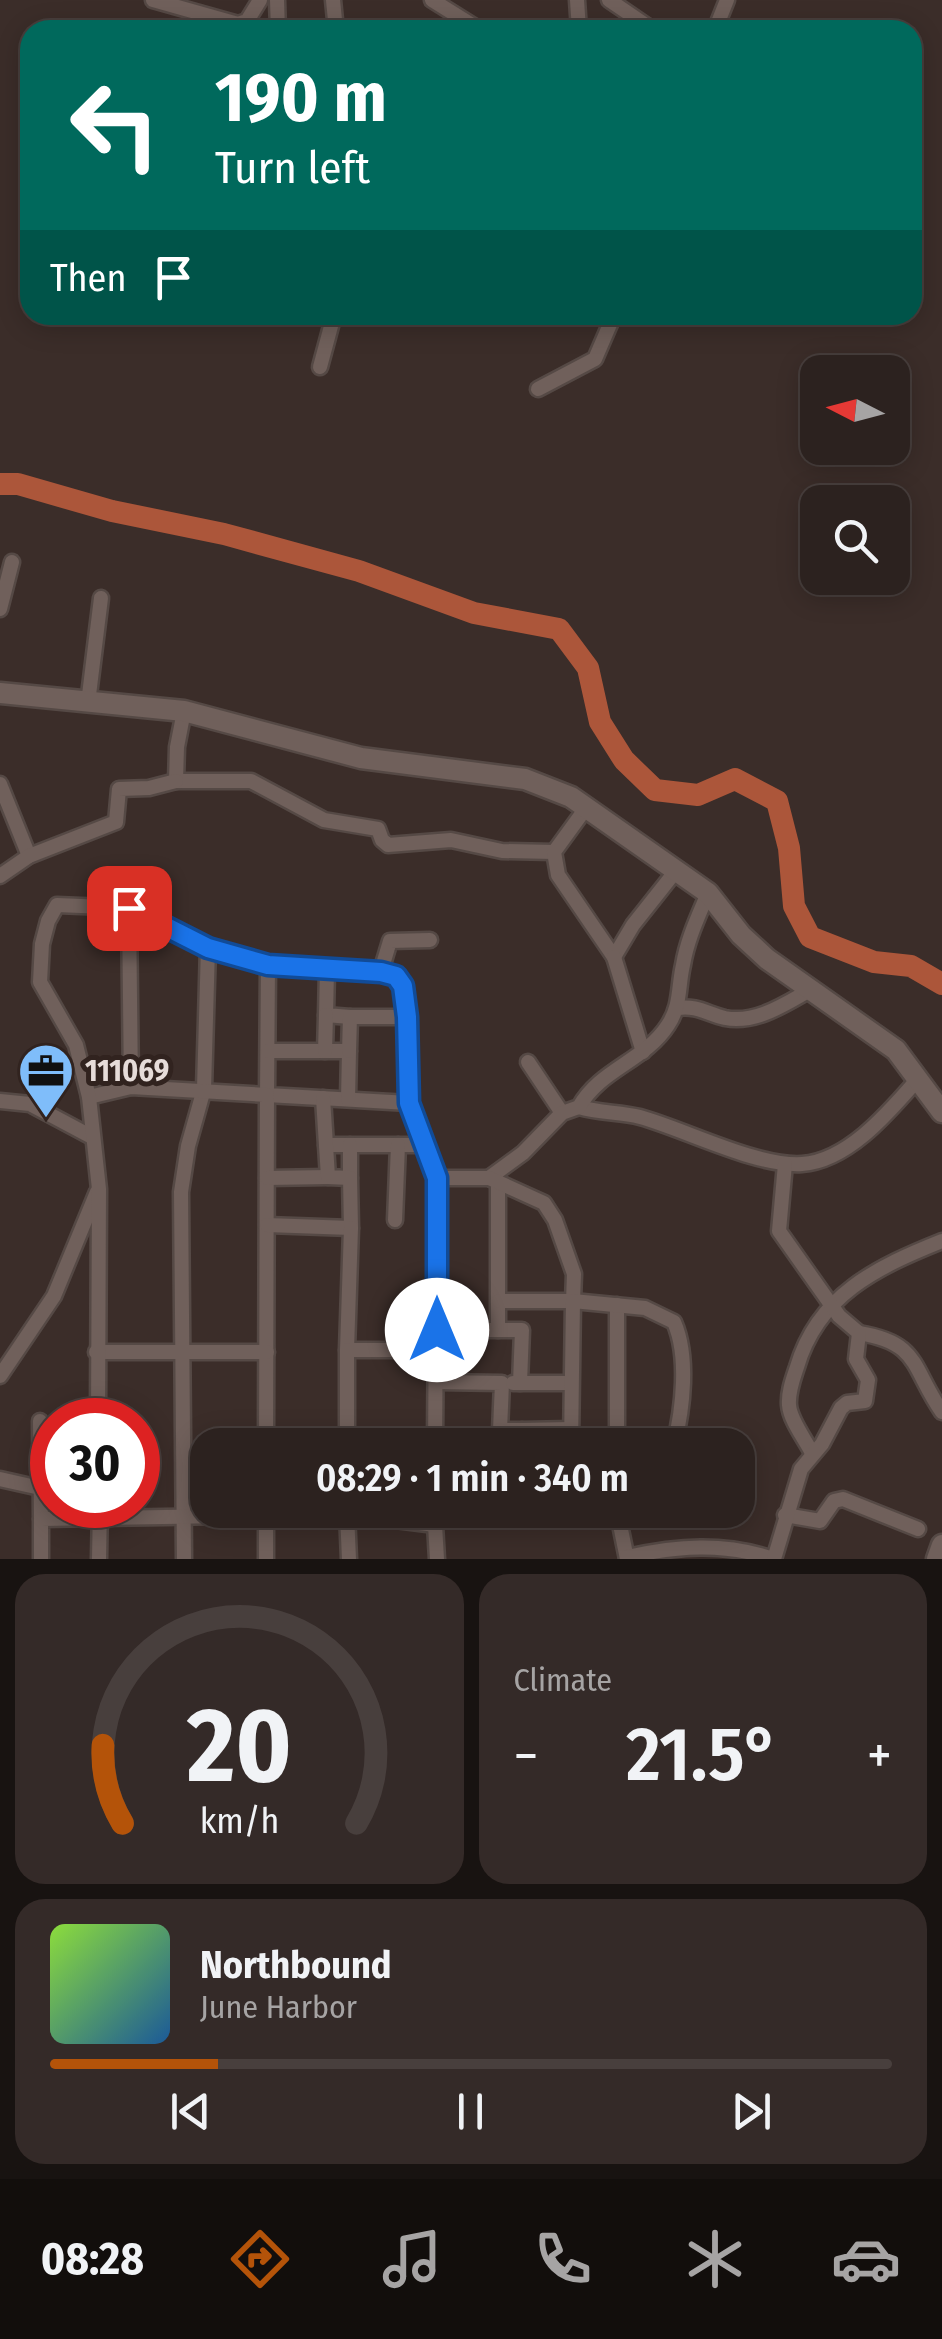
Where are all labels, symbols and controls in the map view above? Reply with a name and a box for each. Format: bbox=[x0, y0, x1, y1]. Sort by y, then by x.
text: 190 m bbox=[215, 56, 387, 140]
icon: left bbox=[50, 60, 180, 190]
text: Turn left bbox=[215, 141, 370, 195]
icon: arrive bbox=[146, 250, 201, 305]
text: Then bbox=[50, 255, 126, 301]
north arrow bbox=[800, 355, 910, 465]
map controls bbox=[800, 355, 910, 595]
button: search bbox=[800, 485, 910, 595]
pin bbox=[87, 866, 172, 951]
icon: arrive bbox=[102, 881, 157, 936]
office icon: 111069 bbox=[16, 1041, 76, 1120]
place label: 111069 bbox=[85, 1053, 169, 1089]
position arrow bbox=[385, 1278, 489, 1382]
speed limit sign: 30 bbox=[30, 1398, 160, 1528]
text: 08:29 · 1 min · 340 m bbox=[316, 1455, 629, 1501]
text: Climate bbox=[514, 1661, 612, 1699]
text: 20 bbox=[186, 1684, 292, 1809]
text: 21.5° bbox=[626, 1710, 779, 1800]
text: − bbox=[514, 1723, 538, 1789]
text: + bbox=[867, 1723, 892, 1789]
text: km/h bbox=[199, 1800, 279, 1842]
text: Northbound bbox=[200, 1942, 392, 1988]
text: June Harbor bbox=[200, 1988, 357, 2026]
icon: previous bbox=[163, 2084, 218, 2139]
icon: pause bbox=[443, 2084, 498, 2139]
icon: next bbox=[724, 2084, 779, 2139]
icon: directions bbox=[225, 2224, 295, 2294]
icon: music bbox=[377, 2224, 447, 2294]
icon: phone bbox=[528, 2224, 598, 2294]
icon: climate bbox=[680, 2224, 750, 2294]
icon: car bbox=[831, 2224, 901, 2294]
text: 08:28 bbox=[41, 2232, 144, 2286]

